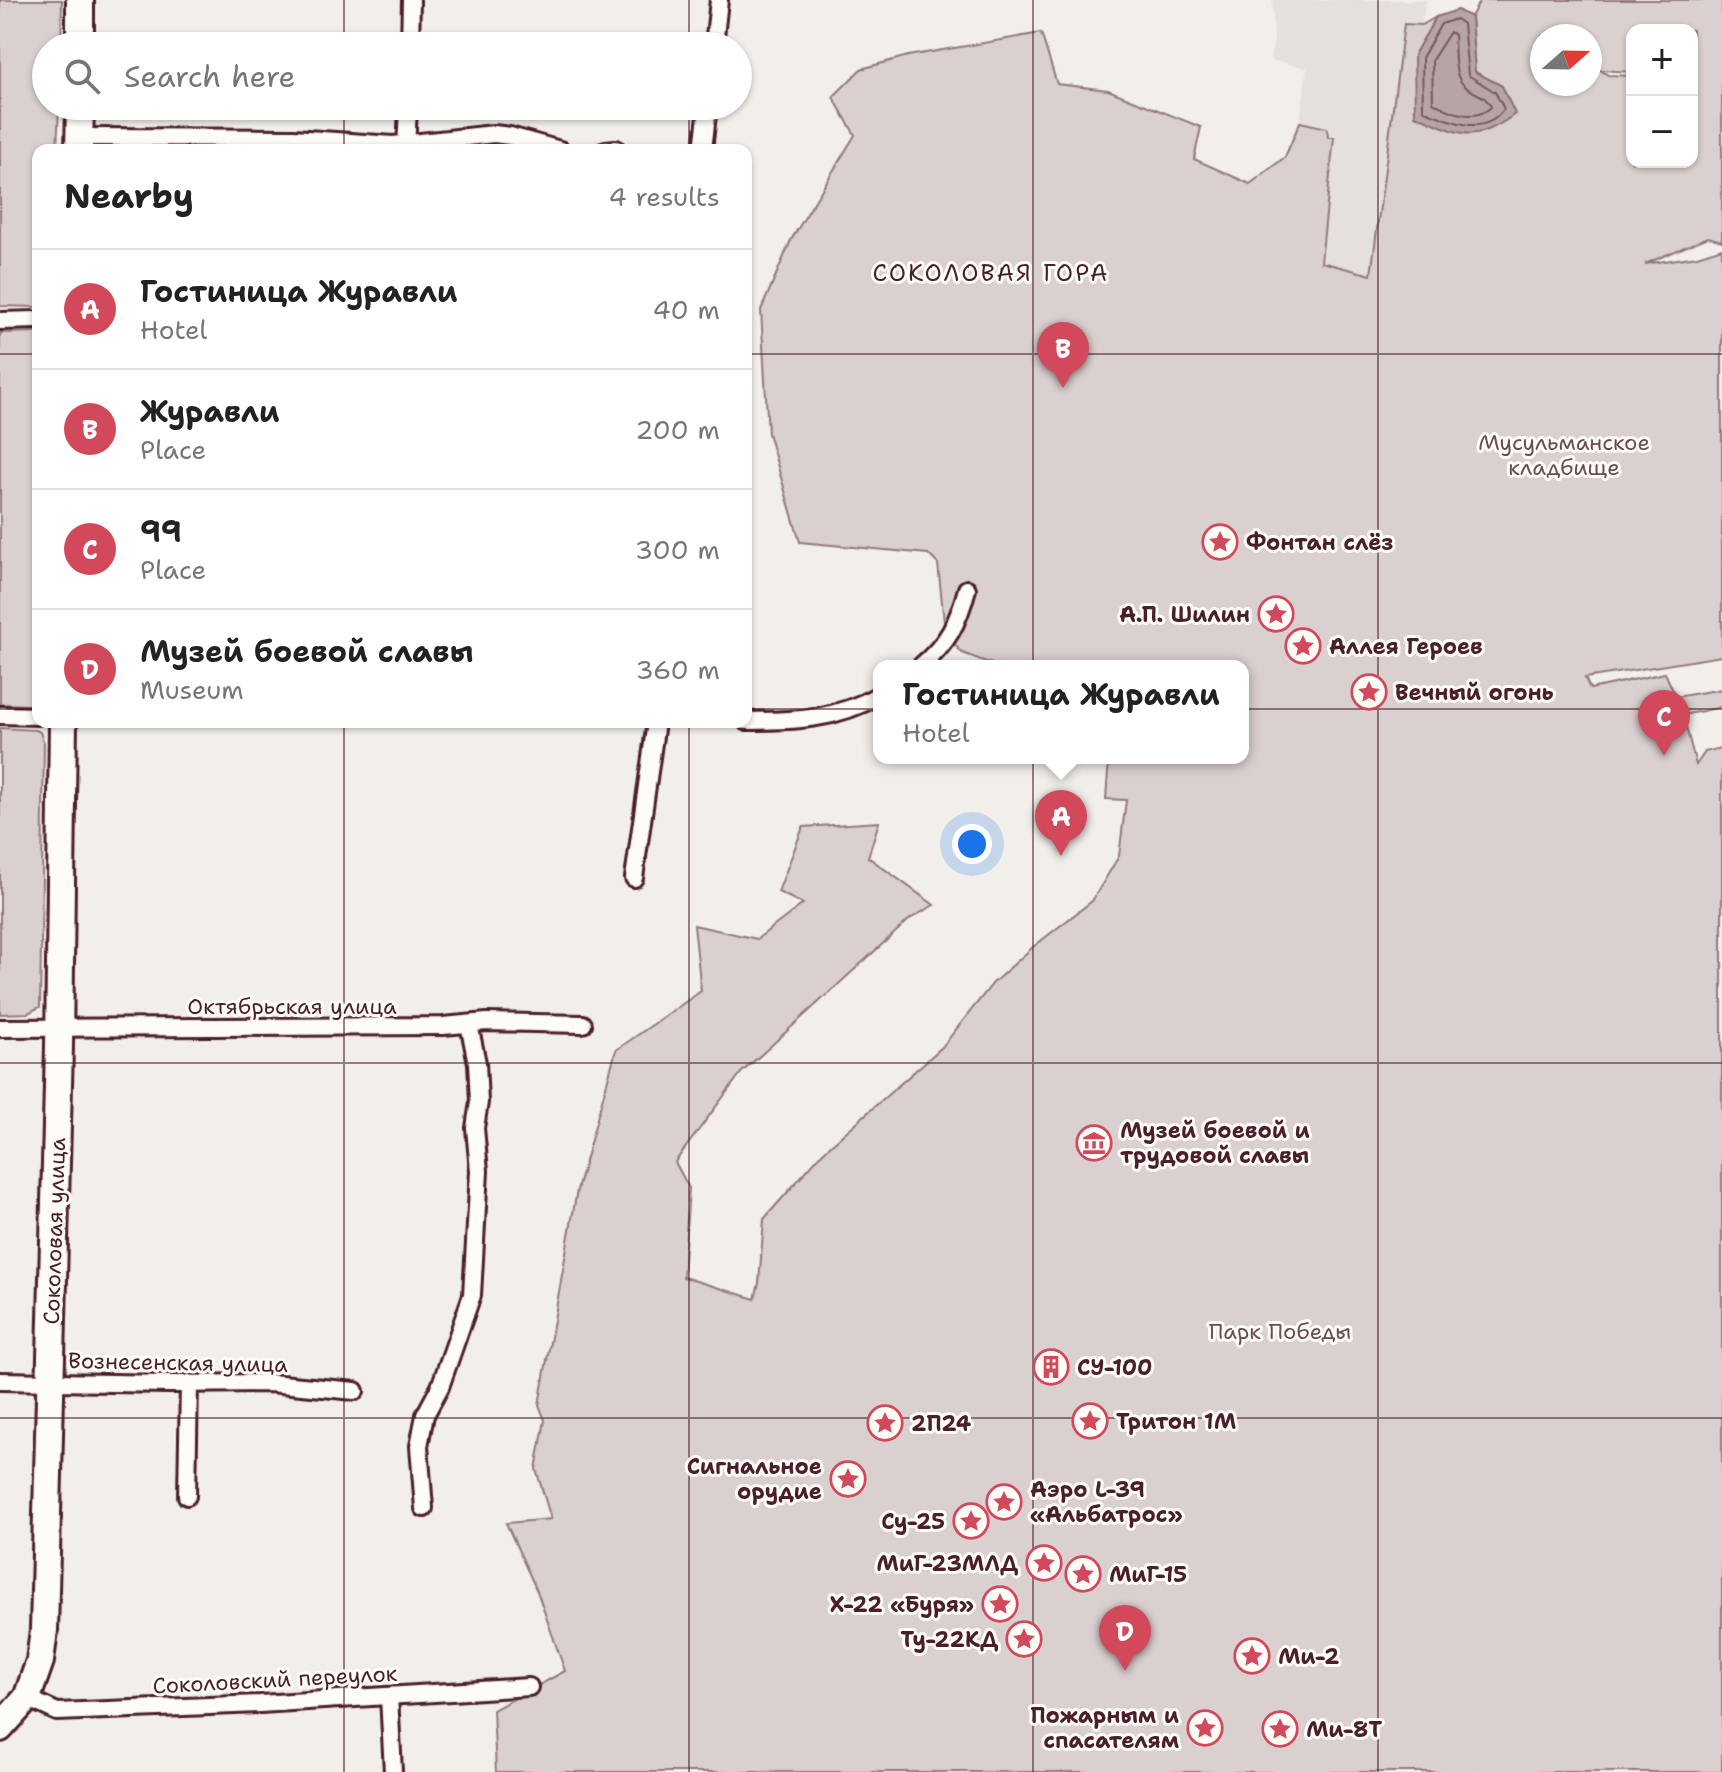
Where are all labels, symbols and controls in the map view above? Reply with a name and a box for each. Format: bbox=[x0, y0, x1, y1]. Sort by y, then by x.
north arrow bbox=[1530, 24, 1602, 96]
map controls bbox=[1626, 24, 1698, 168]
button: + bbox=[1626, 24, 1698, 96]
search box bbox=[32, 32, 752, 120]
icon: search bbox=[60, 54, 104, 98]
text: Search here bbox=[124, 56, 295, 97]
button: − bbox=[1626, 96, 1698, 168]
text: Nearby bbox=[64, 173, 194, 219]
text: 4 results bbox=[608, 179, 720, 214]
district label: СОКОЛОВАЯ ГОРА bbox=[872, 257, 1110, 289]
text: Гостиница Журавли bbox=[140, 271, 458, 312]
text: A bbox=[80, 292, 100, 327]
text: 40 m bbox=[653, 292, 720, 327]
text: Hotel bbox=[140, 312, 207, 347]
pin: B bbox=[1037, 322, 1089, 388]
text: Журавли bbox=[140, 391, 280, 432]
text: B bbox=[82, 412, 98, 447]
text: 200 m bbox=[635, 412, 720, 447]
park label: Мусульманское кладбище bbox=[1478, 428, 1650, 482]
text: Place bbox=[140, 432, 206, 467]
text: 99 bbox=[140, 511, 182, 552]
place icon: Фонтан слёз bbox=[1201, 523, 1239, 561]
place label: Фонтан слёз bbox=[1246, 528, 1394, 557]
text: C bbox=[82, 532, 98, 567]
text: 300 m bbox=[635, 532, 720, 567]
text: Place bbox=[140, 552, 206, 587]
place icon: А.П. Шилин bbox=[1257, 595, 1295, 633]
place label: А.П. Шилин bbox=[1119, 600, 1250, 629]
place icon: Аллея Героев bbox=[1284, 627, 1322, 665]
text: Музей боевой славы bbox=[140, 631, 474, 672]
place label: Аллея Героев bbox=[1329, 632, 1483, 661]
text: D bbox=[81, 652, 99, 687]
text: 360 m bbox=[635, 652, 720, 687]
popup bbox=[873, 660, 1249, 764]
text: Museum bbox=[140, 672, 244, 707]
place icon: Вечный огонь bbox=[1350, 673, 1388, 711]
text: Гостиница Журавли bbox=[902, 674, 1220, 715]
place label: Вечный огонь bbox=[1395, 678, 1554, 707]
pin: C bbox=[1638, 690, 1690, 756]
text: Hotel bbox=[902, 715, 970, 750]
pin: A bbox=[1035, 790, 1087, 856]
your location bbox=[952, 824, 992, 864]
street label: Октябрьская улица bbox=[187, 992, 397, 1021]
place label: Музей боевой и трудовой славы bbox=[1120, 1116, 1310, 1170]
museum icon: Музей боевой и трудовой славы bbox=[1075, 1124, 1113, 1162]
street label: Соколовая улица bbox=[37, 1137, 72, 1325]
park label: Парк Победы bbox=[1209, 1317, 1351, 1346]
street label: Вознесенская улица bbox=[68, 1346, 288, 1379]
building icon: СУ-100 bbox=[1032, 1348, 1070, 1386]
place label: СУ-100 bbox=[1077, 1353, 1152, 1382]
place icon: Тритон 1М bbox=[1071, 1402, 1109, 1440]
place icon: 2П24 bbox=[866, 1404, 904, 1442]
place label: Тритон 1М bbox=[1116, 1407, 1236, 1436]
place label: 2П24 bbox=[911, 1409, 972, 1438]
place label: Сигнальное орудие bbox=[687, 1452, 822, 1506]
place icon: Сигнальное орудие bbox=[829, 1460, 867, 1498]
place label: Аэро L-39 «Альбатрос» bbox=[1030, 1475, 1183, 1529]
place icon: Аэро L-39 «Альбатрос» bbox=[985, 1483, 1023, 1521]
place icon: Су-25 bbox=[952, 1502, 990, 1540]
place label: Су-25 bbox=[881, 1507, 945, 1536]
place icon: МиГ-23МЛД bbox=[1025, 1544, 1063, 1582]
place label: МиГ-23МЛД bbox=[876, 1549, 1018, 1578]
place icon: МиГ-15 bbox=[1064, 1555, 1102, 1593]
place label: МиГ-15 bbox=[1109, 1560, 1187, 1589]
place icon: Х-22 «Буря» bbox=[981, 1585, 1019, 1623]
place label: Х-22 «Буря» bbox=[830, 1590, 974, 1619]
pin: D bbox=[1099, 1605, 1151, 1671]
place icon: Ту-22КД bbox=[1005, 1620, 1043, 1658]
place label: Ту-22КД bbox=[901, 1625, 998, 1654]
place icon: Ми-2 bbox=[1233, 1637, 1271, 1675]
place label: Ми-2 bbox=[1278, 1642, 1339, 1671]
street label: Соколовский переулок bbox=[152, 1659, 398, 1700]
place label: Пожарным и спасателям bbox=[1030, 1701, 1179, 1755]
place icon: Пожарным и спасателям bbox=[1186, 1709, 1224, 1747]
place icon: Ми-8Т bbox=[1261, 1710, 1299, 1748]
place label: Ми-8Т bbox=[1306, 1715, 1382, 1744]

